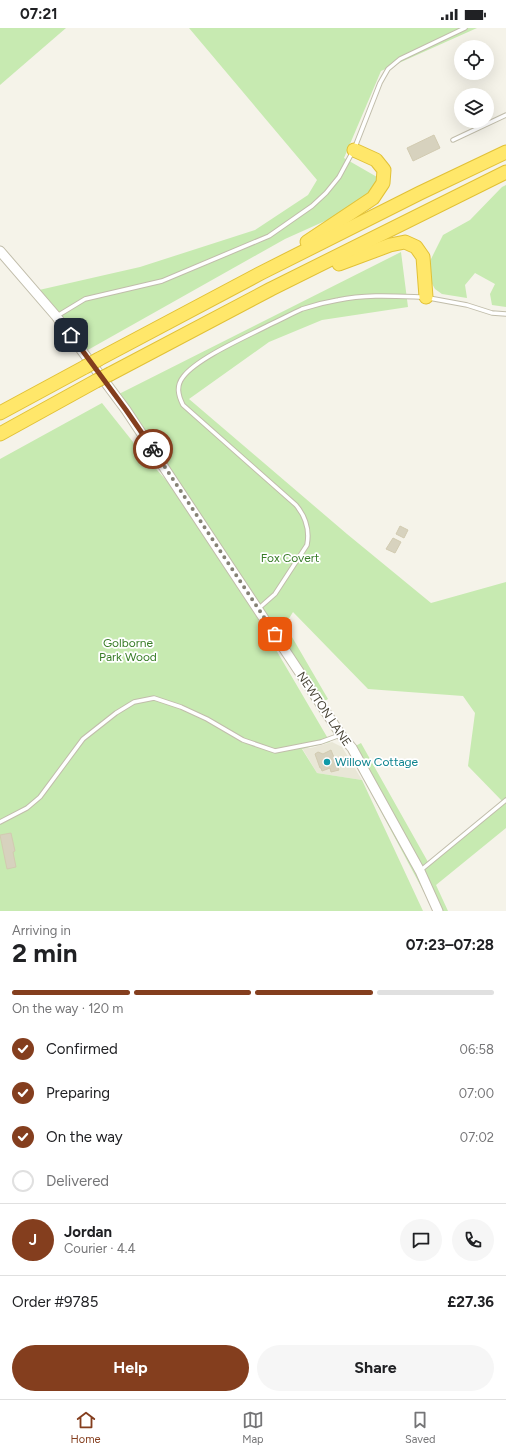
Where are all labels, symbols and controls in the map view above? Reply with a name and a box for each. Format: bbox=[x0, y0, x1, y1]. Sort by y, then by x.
text: 07:21 bbox=[20, 5, 58, 23]
map controls bbox=[454, 40, 494, 128]
button: locate bbox=[454, 40, 494, 80]
button: layers bbox=[454, 88, 494, 128]
pin bbox=[54, 318, 88, 352]
icon: home bbox=[60, 324, 82, 346]
courier bbox=[133, 429, 173, 469]
icon: bike bbox=[142, 438, 164, 460]
park label: Fox Covert bbox=[261, 551, 320, 565]
pin bbox=[258, 617, 292, 651]
icon: bag bbox=[264, 623, 286, 645]
park label: Golborne Park Wood bbox=[99, 636, 157, 664]
street label: NEWTON LANE bbox=[294, 669, 354, 749]
place label: Willow Cottage bbox=[335, 755, 419, 769]
marker: Willow Cottage bbox=[322, 757, 332, 767]
text: Arriving in bbox=[12, 923, 71, 938]
text: 07:23–07:28 bbox=[406, 936, 494, 954]
text: 2 min bbox=[12, 937, 78, 969]
text: On the way · 120 m bbox=[12, 1001, 123, 1016]
icon: check bbox=[12, 1038, 34, 1060]
text: Confirmed bbox=[46, 1040, 118, 1058]
text: 06:58 bbox=[460, 1042, 494, 1057]
icon: check bbox=[12, 1082, 34, 1104]
text: Preparing bbox=[46, 1084, 110, 1102]
text: 07:00 bbox=[459, 1086, 494, 1101]
icon: check bbox=[12, 1126, 34, 1148]
text: On the way bbox=[46, 1128, 123, 1146]
text: 07:02 bbox=[460, 1130, 494, 1145]
text: Delivered bbox=[46, 1172, 109, 1190]
button: chat bbox=[400, 1219, 442, 1261]
button: phone bbox=[452, 1219, 494, 1261]
text: Jordan bbox=[64, 1223, 112, 1241]
text: J bbox=[29, 1231, 37, 1249]
text: Courier · 4.4 bbox=[64, 1241, 136, 1256]
text: Order #9785 bbox=[12, 1293, 98, 1311]
text: £27.36 bbox=[447, 1293, 494, 1311]
button: Help bbox=[12, 1345, 249, 1391]
button: Share bbox=[257, 1345, 494, 1391]
tab: Home bbox=[71, 1409, 101, 1446]
tab: Map bbox=[242, 1409, 264, 1446]
tab: Saved bbox=[405, 1409, 435, 1446]

